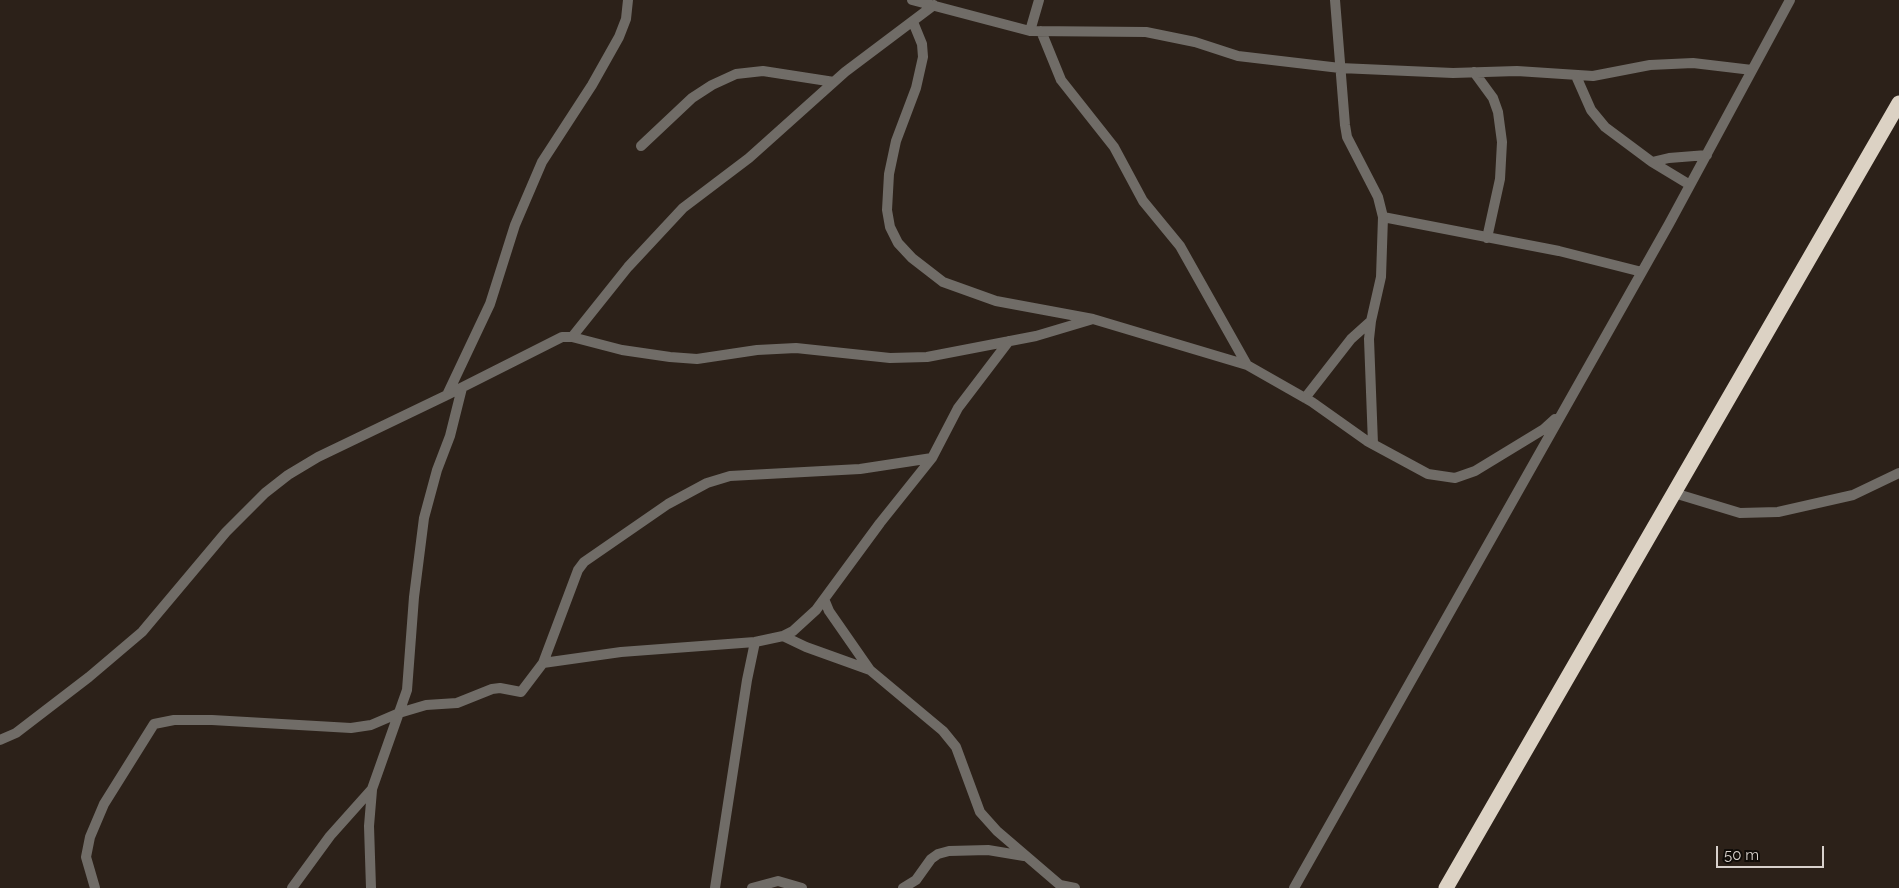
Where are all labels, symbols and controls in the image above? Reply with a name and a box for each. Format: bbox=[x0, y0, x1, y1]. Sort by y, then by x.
scale bar bbox=[1719, 836, 1826, 868]
text: 50 m bbox=[1724, 846, 1759, 864]

